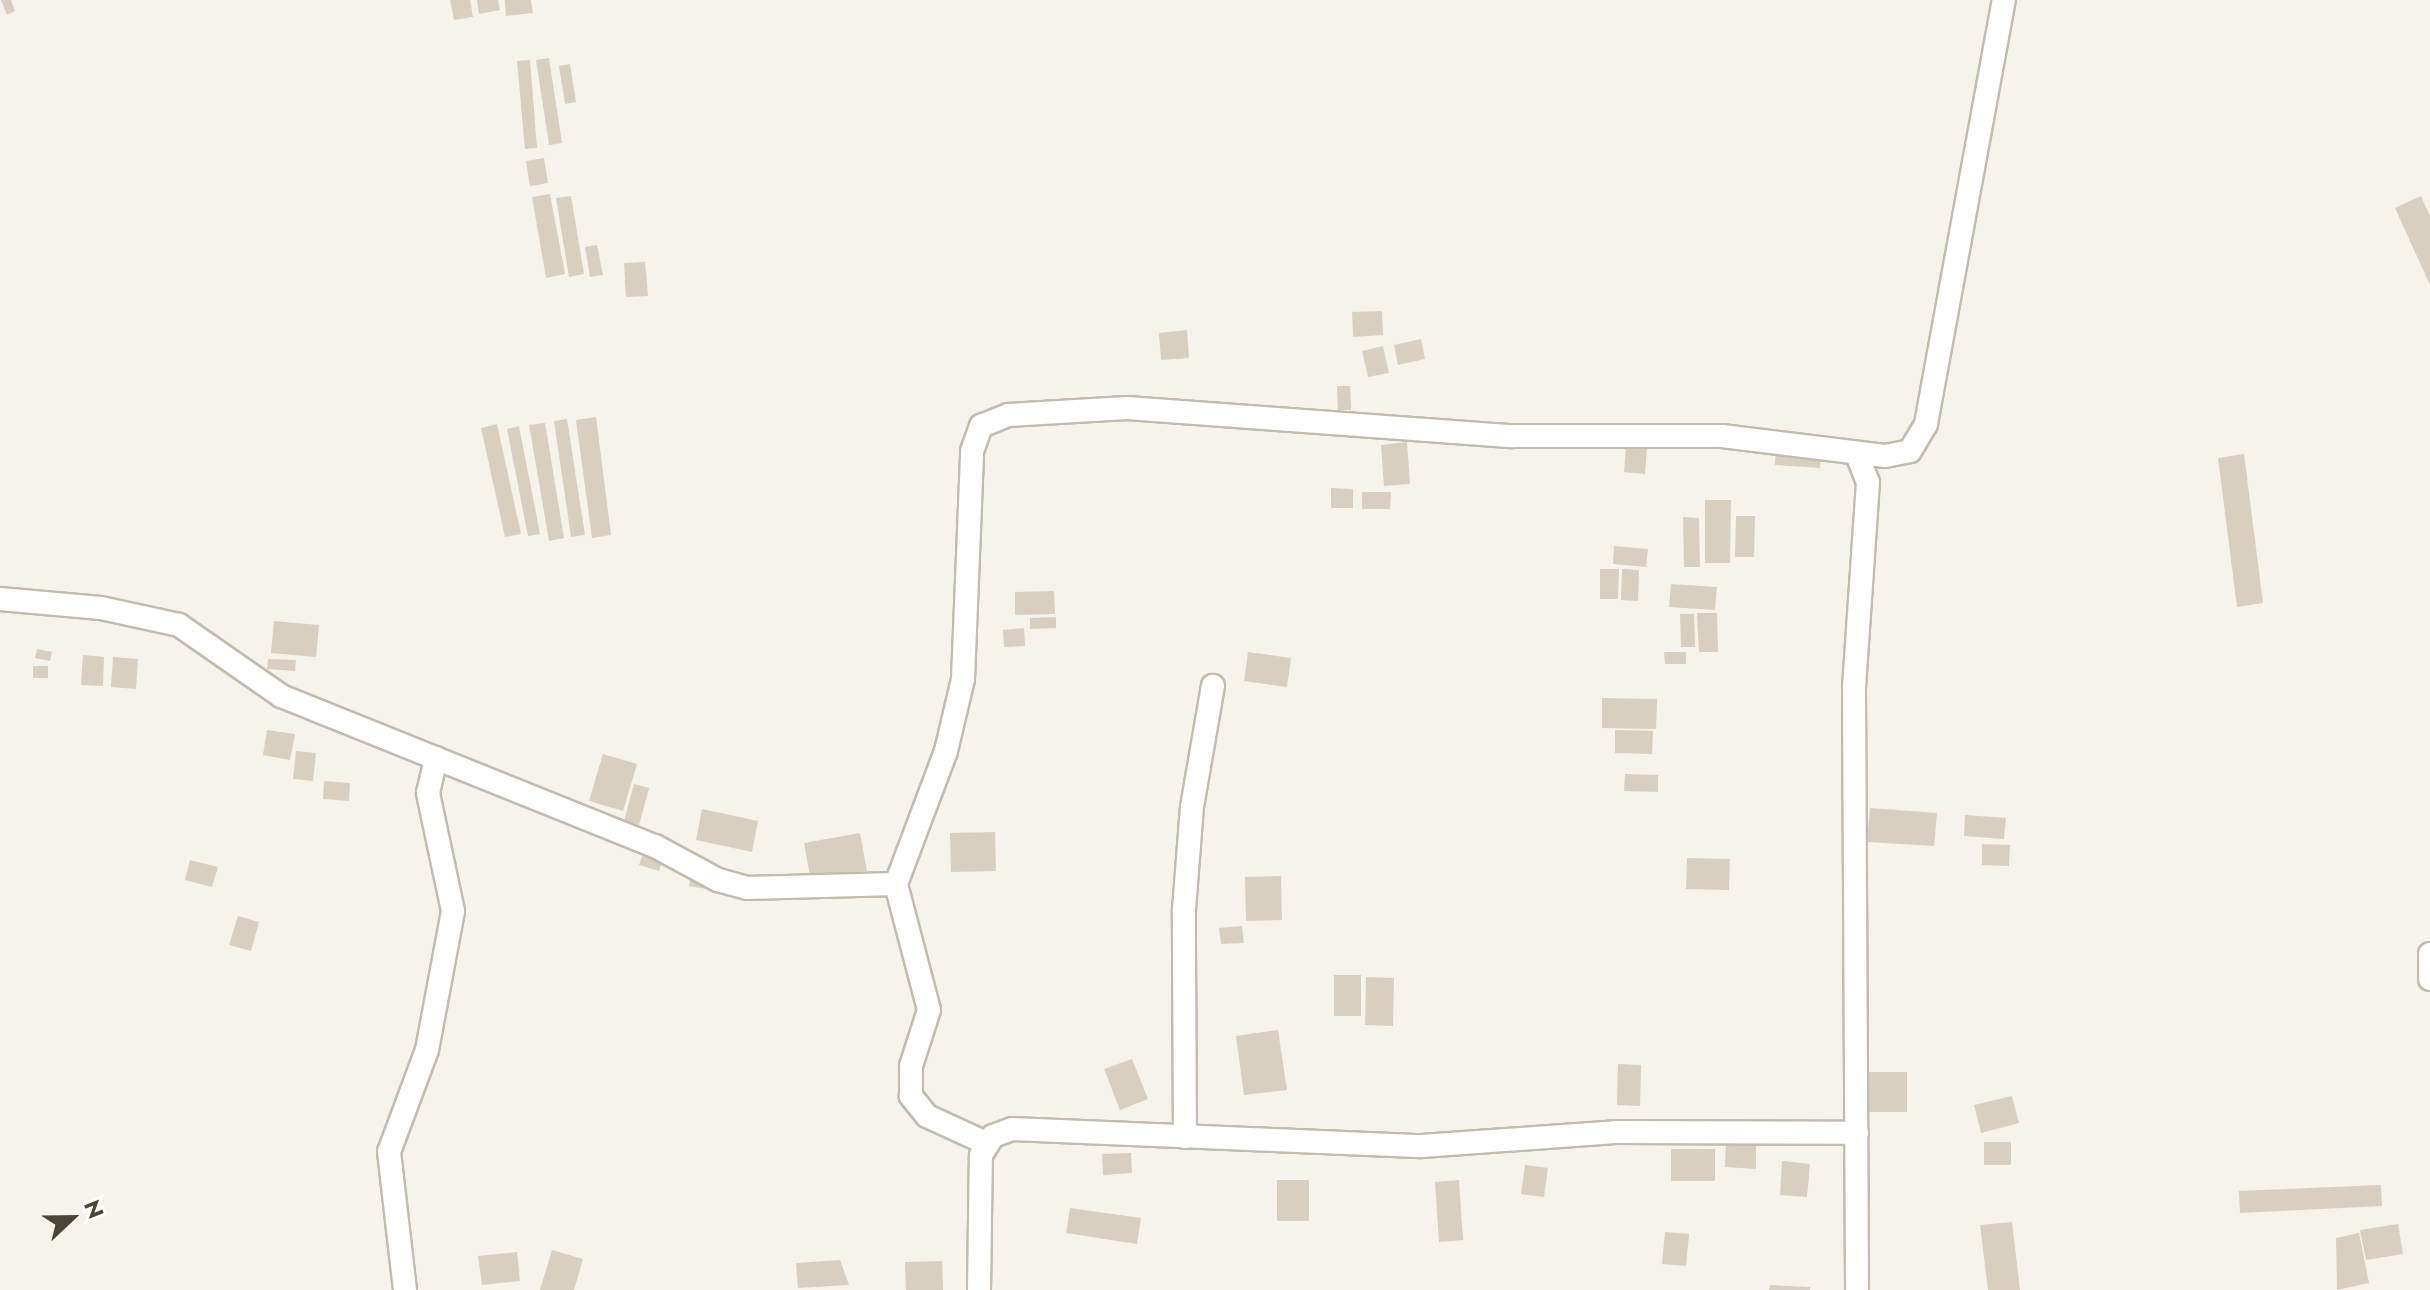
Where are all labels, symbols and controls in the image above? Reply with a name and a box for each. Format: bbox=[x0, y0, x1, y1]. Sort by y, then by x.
north arrow bbox=[32, 1178, 112, 1258]
text: N bbox=[76, 1195, 112, 1223]

